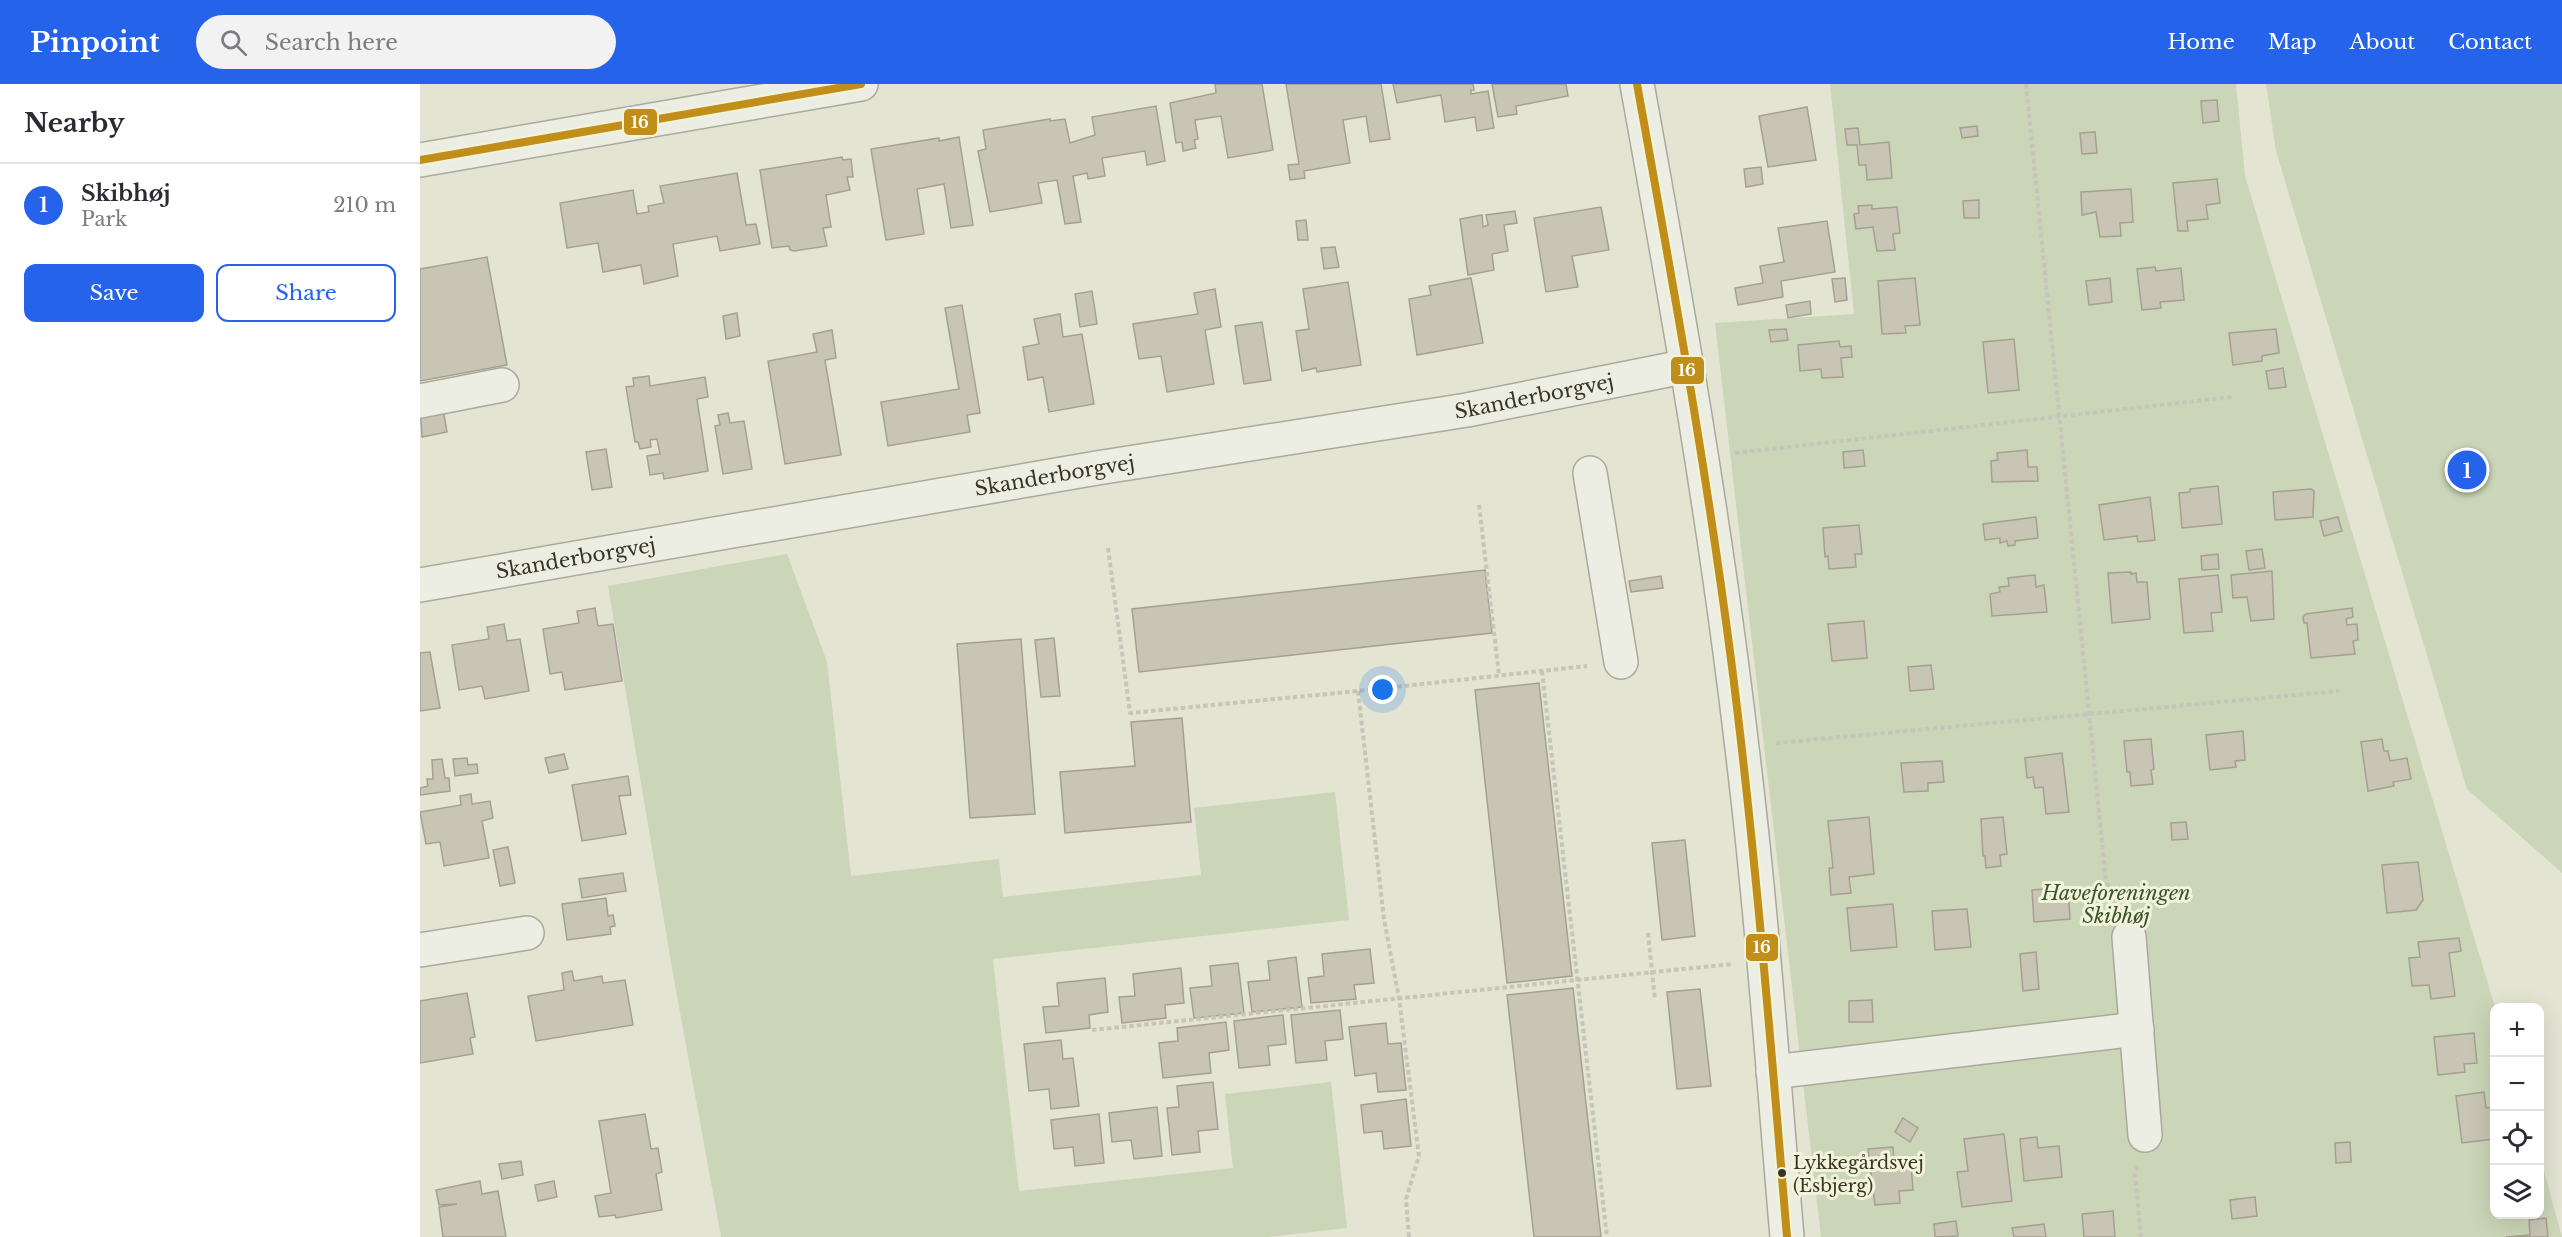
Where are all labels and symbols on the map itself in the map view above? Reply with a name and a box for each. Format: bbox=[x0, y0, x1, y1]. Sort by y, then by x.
line badge: 16 bbox=[623, 108, 658, 136]
text: 16 bbox=[631, 112, 649, 132]
line badge: 16 bbox=[1670, 356, 1705, 385]
text: 16 bbox=[1678, 360, 1696, 380]
street label: Skanderborgvej bbox=[1453, 369, 1616, 424]
pin: 1 bbox=[2448, 448, 2486, 492]
street label: Skanderborgvej bbox=[973, 450, 1136, 501]
street label: Skanderborgvej bbox=[494, 533, 657, 584]
your location bbox=[1368, 675, 1397, 704]
park label: Haveforeningen Skibhøj bbox=[2040, 881, 2191, 928]
line badge: 16 bbox=[1745, 933, 1779, 962]
text: 16 bbox=[1753, 937, 1771, 957]
place label: Lykkegårdsvej (Esbjerg) bbox=[1793, 1152, 1924, 1197]
marker: Lykkegårdsvej (Esbjerg) bbox=[1776, 1167, 1788, 1179]

